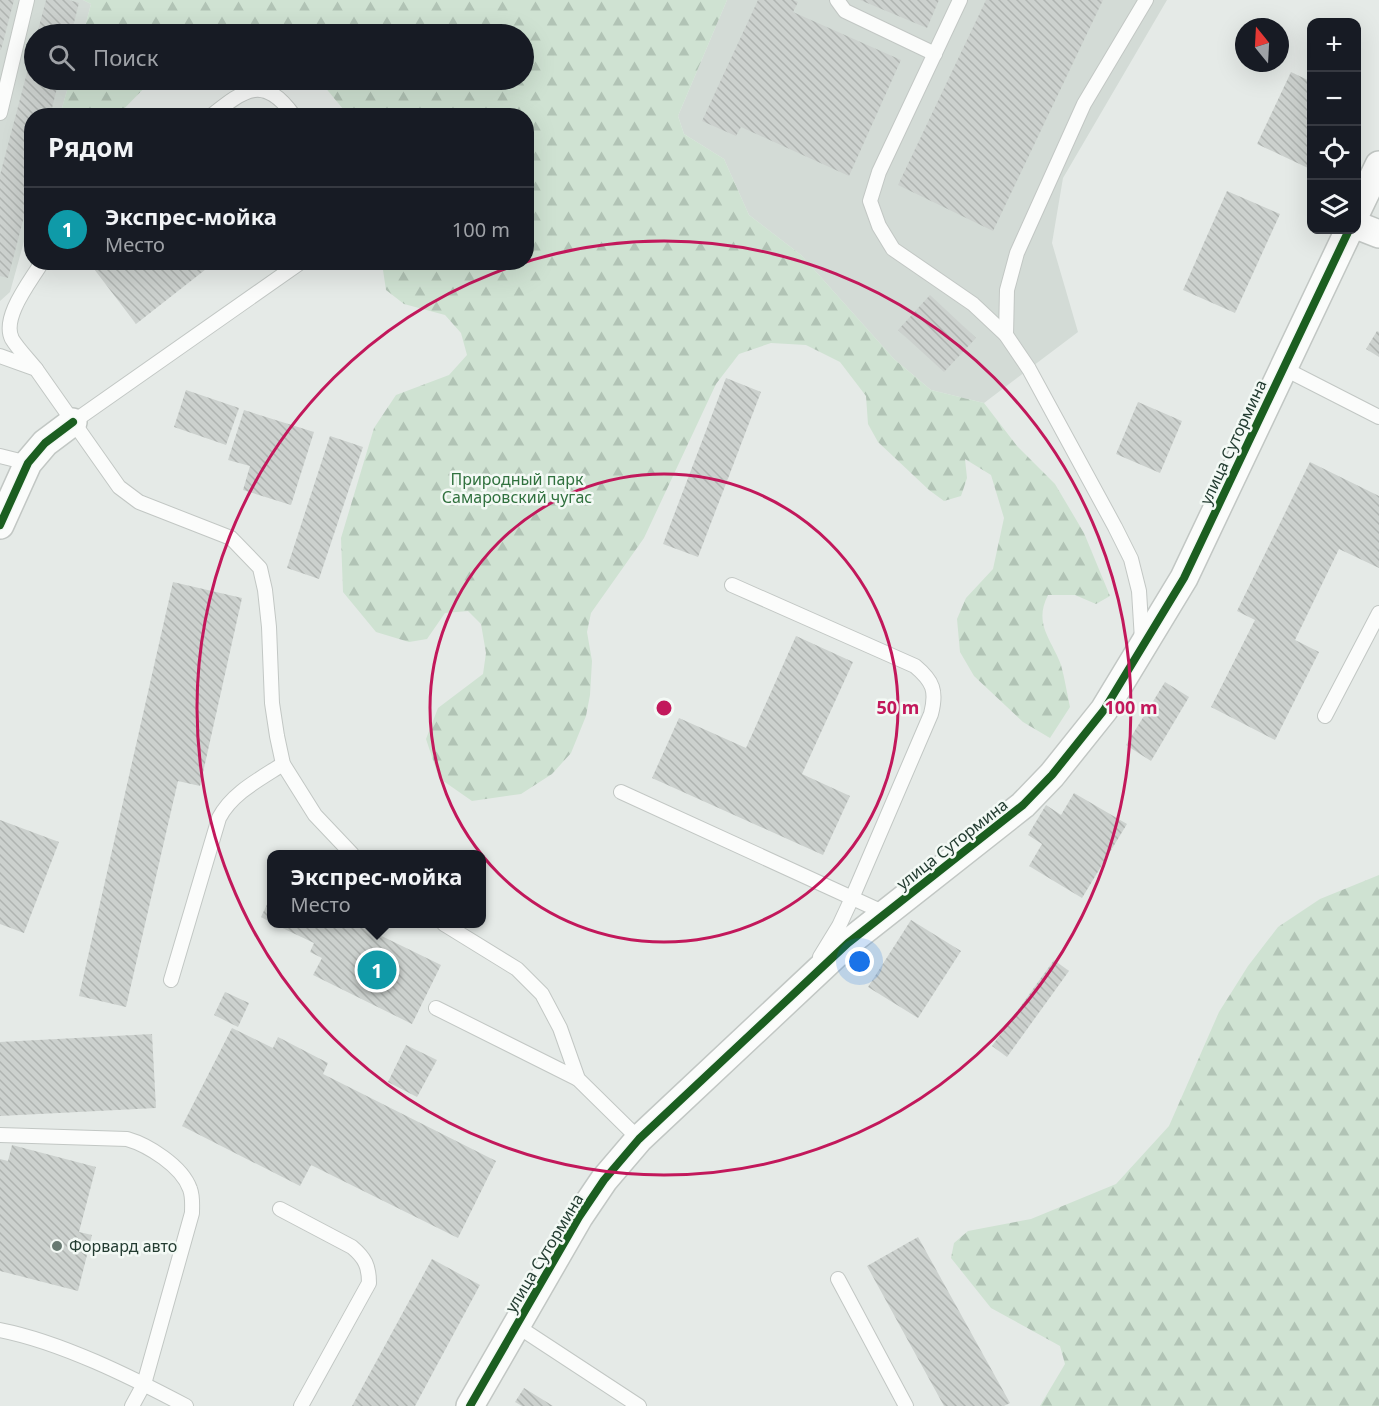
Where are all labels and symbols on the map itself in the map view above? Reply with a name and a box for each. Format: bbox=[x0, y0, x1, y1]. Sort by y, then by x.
north arrow bbox=[1235, 18, 1289, 72]
street label: улица Сутормина bbox=[1194, 376, 1272, 508]
park label: Природный парк Самаровский чугас bbox=[442, 468, 592, 508]
text: 50 m bbox=[877, 695, 919, 719]
text: 100 m bbox=[1104, 695, 1158, 719]
centre of rings bbox=[654, 698, 674, 718]
street label: улица Сутормина bbox=[892, 794, 1012, 894]
your location bbox=[845, 947, 874, 976]
pin: 1 bbox=[358, 948, 397, 992]
street label: улица Сутормина bbox=[500, 1189, 588, 1317]
place label: Форвард авто bbox=[69, 1235, 177, 1257]
marker: Форвард авто bbox=[50, 1239, 64, 1253]

